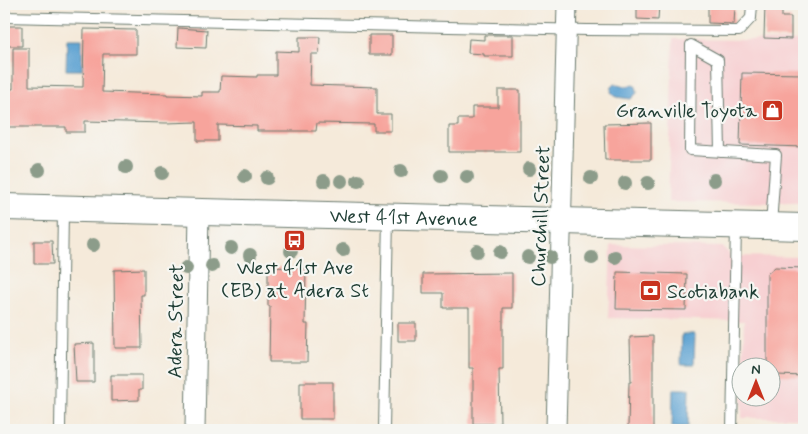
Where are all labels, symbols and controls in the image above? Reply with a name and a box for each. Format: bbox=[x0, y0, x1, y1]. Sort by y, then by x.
place label: Granville Toyota bbox=[616, 98, 758, 125]
shop icon: Granville Toyota bbox=[761, 98, 785, 122]
street label: Churchill Street bbox=[526, 145, 557, 287]
street label: West 41st Avenue bbox=[329, 203, 479, 234]
bus stop icon: West 41st Ave (EB) at Adera St bbox=[283, 229, 307, 253]
place label: West 41st Ave (EB) at Adera St bbox=[221, 255, 369, 305]
street label: Adera Street bbox=[162, 263, 191, 379]
bank icon: Scotiabank bbox=[639, 279, 663, 303]
place label: Scotiabank bbox=[667, 279, 759, 306]
north arrow bbox=[730, 356, 780, 406]
text: N bbox=[751, 361, 761, 379]

